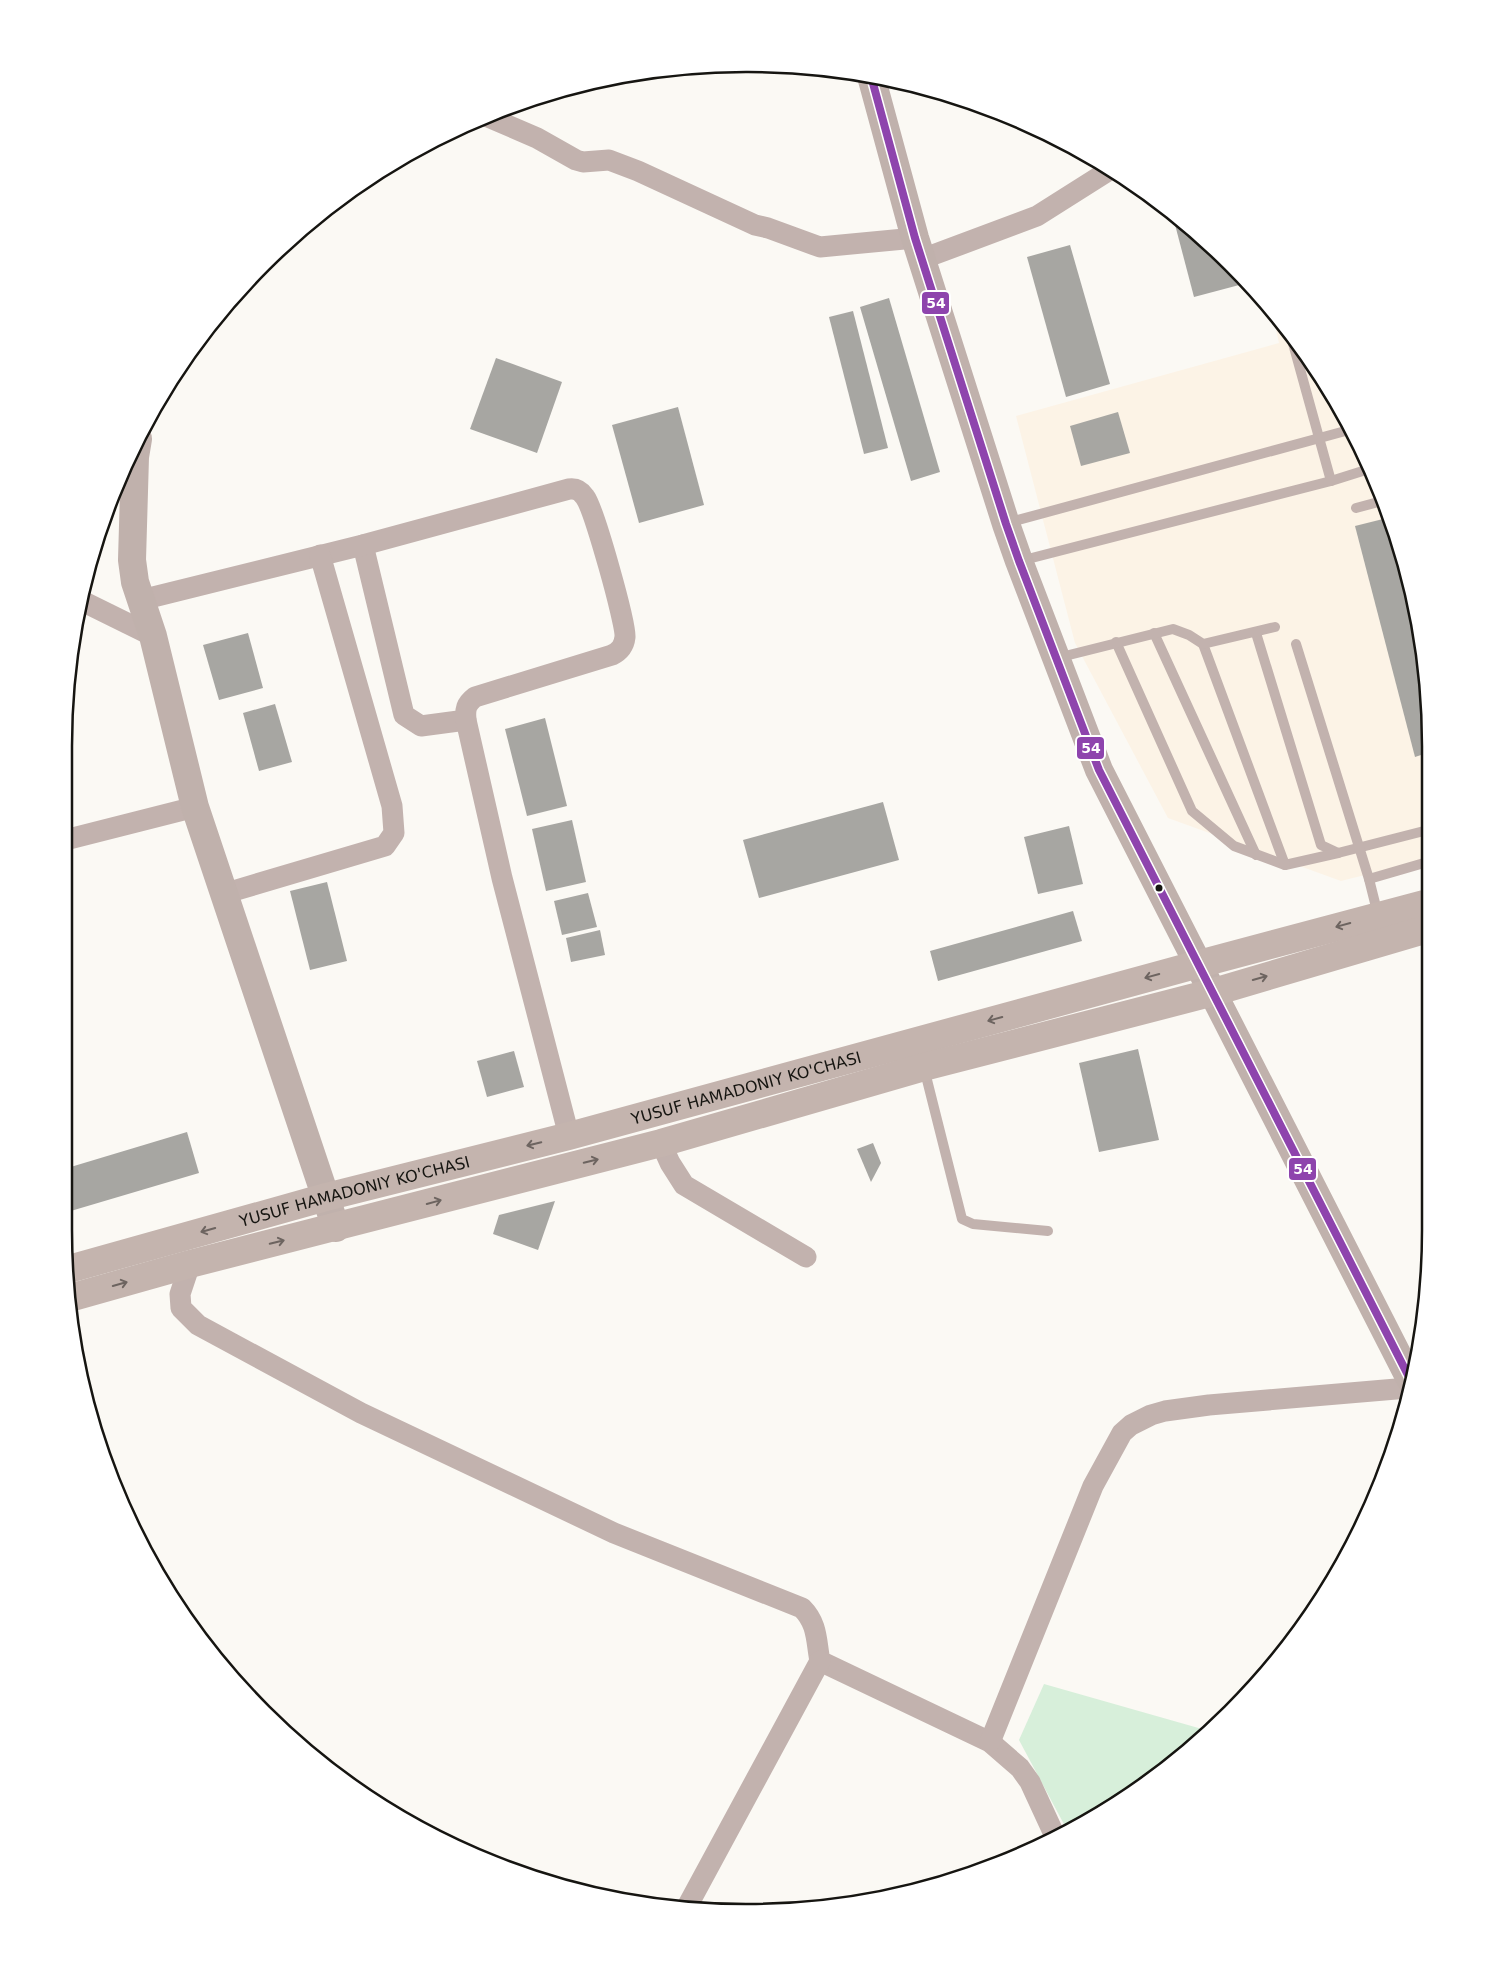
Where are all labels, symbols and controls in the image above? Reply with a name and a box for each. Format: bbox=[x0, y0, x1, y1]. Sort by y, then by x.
line badge: 54 bbox=[921, 291, 950, 315]
text: 54 bbox=[926, 295, 946, 311]
line badge: 54 bbox=[1076, 736, 1105, 760]
text: 54 bbox=[1081, 740, 1101, 756]
unlabelled marker bbox=[1154, 883, 1164, 893]
one-way arrow bbox=[1336, 921, 1352, 930]
one-way arrow bbox=[1144, 972, 1160, 982]
one-way arrow bbox=[1252, 973, 1268, 983]
one-way arrow bbox=[987, 1015, 1003, 1025]
street label: YUSUF HAMADONIY KO'CHASI bbox=[628, 1048, 863, 1129]
one-way arrow bbox=[527, 1140, 543, 1149]
street label: YUSUF HAMADONIY KO'CHASI bbox=[236, 1152, 472, 1231]
one-way arrow bbox=[583, 1156, 599, 1165]
line badge: 54 bbox=[1288, 1157, 1317, 1181]
text: 54 bbox=[1293, 1161, 1313, 1177]
one-way arrow bbox=[425, 1197, 441, 1206]
one-way arrow bbox=[200, 1226, 216, 1235]
one-way arrow bbox=[268, 1237, 284, 1247]
one-way arrow bbox=[111, 1279, 127, 1288]

